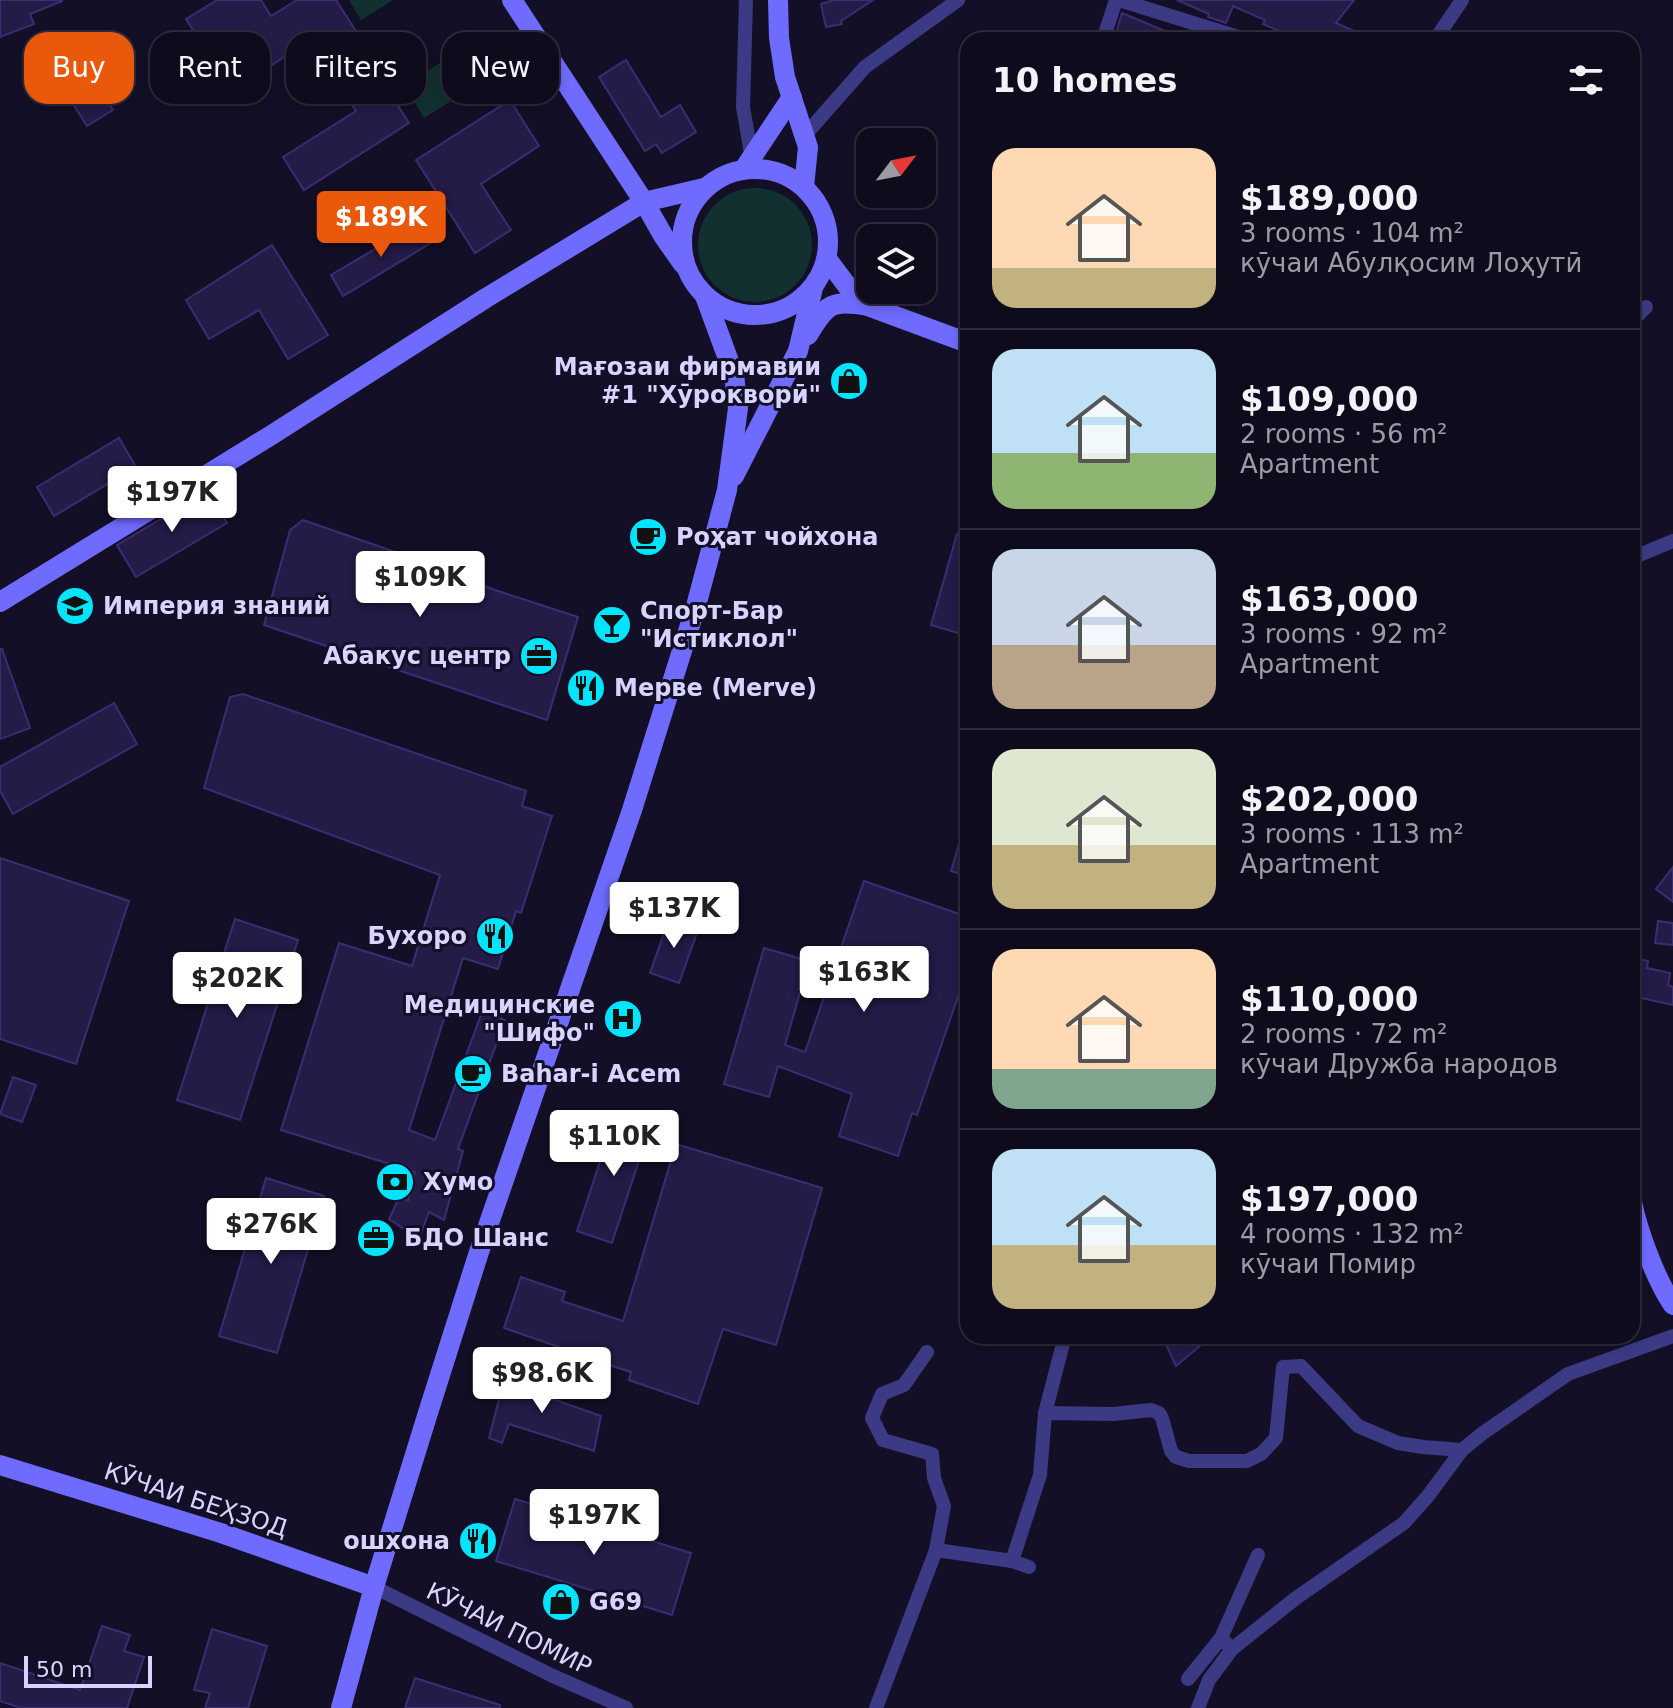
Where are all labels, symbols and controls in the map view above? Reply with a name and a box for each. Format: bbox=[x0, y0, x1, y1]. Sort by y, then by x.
chip: Buy bbox=[24, 32, 134, 104]
chip: Rent bbox=[150, 32, 270, 104]
chip: Filters bbox=[286, 32, 426, 104]
chip: New bbox=[442, 32, 559, 104]
icon: filters bbox=[1564, 58, 1608, 102]
text: 10 homes bbox=[992, 60, 1177, 100]
north arrow bbox=[856, 128, 936, 208]
map controls bbox=[856, 128, 936, 304]
text: $189,000 bbox=[1240, 178, 1419, 218]
icon: home bbox=[1056, 180, 1152, 276]
pin: $189K bbox=[325, 191, 437, 259]
text: $189K bbox=[335, 202, 427, 232]
text: 3 rooms · 104 m² bbox=[1240, 218, 1464, 248]
button: layers bbox=[856, 224, 936, 304]
text: кӯчаи Абулқосим Лоҳутӣ bbox=[1240, 248, 1582, 278]
place label: Мағозаи фирмавии #1 "Хӯрокворӣ" bbox=[554, 353, 821, 409]
shop icon: Мағозаи фирмавии #1 "Хӯрокворӣ" bbox=[828, 360, 870, 402]
text: $109,000 bbox=[1240, 379, 1419, 419]
icon: home bbox=[1056, 381, 1152, 477]
text: 2 rooms · 56 m² bbox=[1240, 419, 1448, 449]
text: Apartment bbox=[1240, 449, 1379, 479]
pin: $197K bbox=[116, 466, 228, 534]
text: $197K bbox=[126, 477, 218, 507]
cafe icon: Роҳат чойхона bbox=[627, 516, 669, 558]
place label: Роҳат чойхона bbox=[676, 523, 879, 551]
pin: $109K bbox=[364, 551, 476, 619]
text: $109K bbox=[374, 562, 466, 592]
text: $163,000 bbox=[1240, 579, 1419, 619]
icon: home bbox=[1056, 581, 1152, 677]
school or university icon: Империя знаний bbox=[54, 585, 96, 627]
place label: Империя знаний bbox=[103, 592, 330, 620]
place label: Спорт-Бар "Истиклол" bbox=[640, 597, 798, 653]
bar icon: Спорт-Бар "Истиклол" bbox=[591, 604, 633, 646]
text: 3 rooms · 92 m² bbox=[1240, 619, 1448, 649]
office icon: Абакус центр bbox=[518, 635, 560, 677]
place label: Абакус центр bbox=[323, 642, 511, 670]
text: Apartment bbox=[1240, 649, 1379, 679]
restaurant icon: Мерве (Merve) bbox=[565, 667, 607, 709]
place label: Мерве (Merve) bbox=[614, 674, 817, 702]
text: $202,000 bbox=[1240, 779, 1419, 819]
icon: home bbox=[1056, 781, 1152, 877]
text: 3 rooms · 113 m² bbox=[1240, 819, 1464, 849]
text: Apartment bbox=[1240, 849, 1379, 879]
pin: $137K bbox=[618, 882, 730, 950]
text: $137K bbox=[628, 893, 720, 923]
restaurant icon: Бухоро bbox=[474, 915, 516, 957]
place label: Бухоро bbox=[367, 922, 467, 950]
pin: $163K bbox=[808, 946, 920, 1014]
pin: $202K bbox=[181, 952, 293, 1020]
text: $163K bbox=[818, 957, 910, 987]
text: $202K bbox=[191, 963, 283, 993]
text: $110,000 bbox=[1240, 979, 1419, 1019]
icon: home bbox=[1056, 981, 1152, 1077]
place label: Медицинские "Шифо" bbox=[404, 991, 595, 1047]
hospital icon: Медицинские "Шифо" bbox=[602, 998, 644, 1040]
text: 2 rooms · 72 m² bbox=[1240, 1019, 1448, 1049]
text: кӯчаи Дружба народов bbox=[1240, 1049, 1558, 1079]
cafe icon: Bahar-i Acem bbox=[452, 1053, 494, 1095]
place label: Bahar-i Acem bbox=[501, 1060, 681, 1088]
pin: $110K bbox=[558, 1110, 670, 1178]
text: $110K bbox=[568, 1121, 660, 1151]
bank icon: Хумо bbox=[374, 1161, 416, 1203]
place label: Хумо bbox=[423, 1168, 493, 1196]
text: $197,000 bbox=[1240, 1179, 1419, 1219]
icon: home bbox=[1056, 1181, 1152, 1277]
pin: $276K bbox=[215, 1198, 327, 1266]
text: $276K bbox=[225, 1209, 317, 1239]
office icon: БДО Шанс bbox=[355, 1217, 397, 1259]
text: 4 rooms · 132 m² bbox=[1240, 1219, 1464, 1249]
place label: БДО Шанс bbox=[404, 1224, 549, 1252]
text: кӯчаи Помир bbox=[1240, 1249, 1416, 1279]
pin: $98.6K bbox=[477, 1347, 607, 1415]
text: $98.6K bbox=[491, 1358, 593, 1388]
street label: КӮЧАИ БЕҲЗОД bbox=[101, 1456, 292, 1543]
pin: $197K bbox=[538, 1489, 650, 1557]
text: $197K bbox=[548, 1500, 640, 1530]
restaurant icon: ошхона bbox=[457, 1520, 499, 1562]
place label: ошхона bbox=[343, 1527, 450, 1555]
street label: КӮЧАИ ПОМИР bbox=[422, 1576, 597, 1681]
shop icon: G69 bbox=[540, 1581, 582, 1623]
place label: G69 bbox=[589, 1588, 642, 1616]
scale bar bbox=[24, 1652, 152, 1688]
text: 50 m bbox=[36, 1657, 92, 1682]

